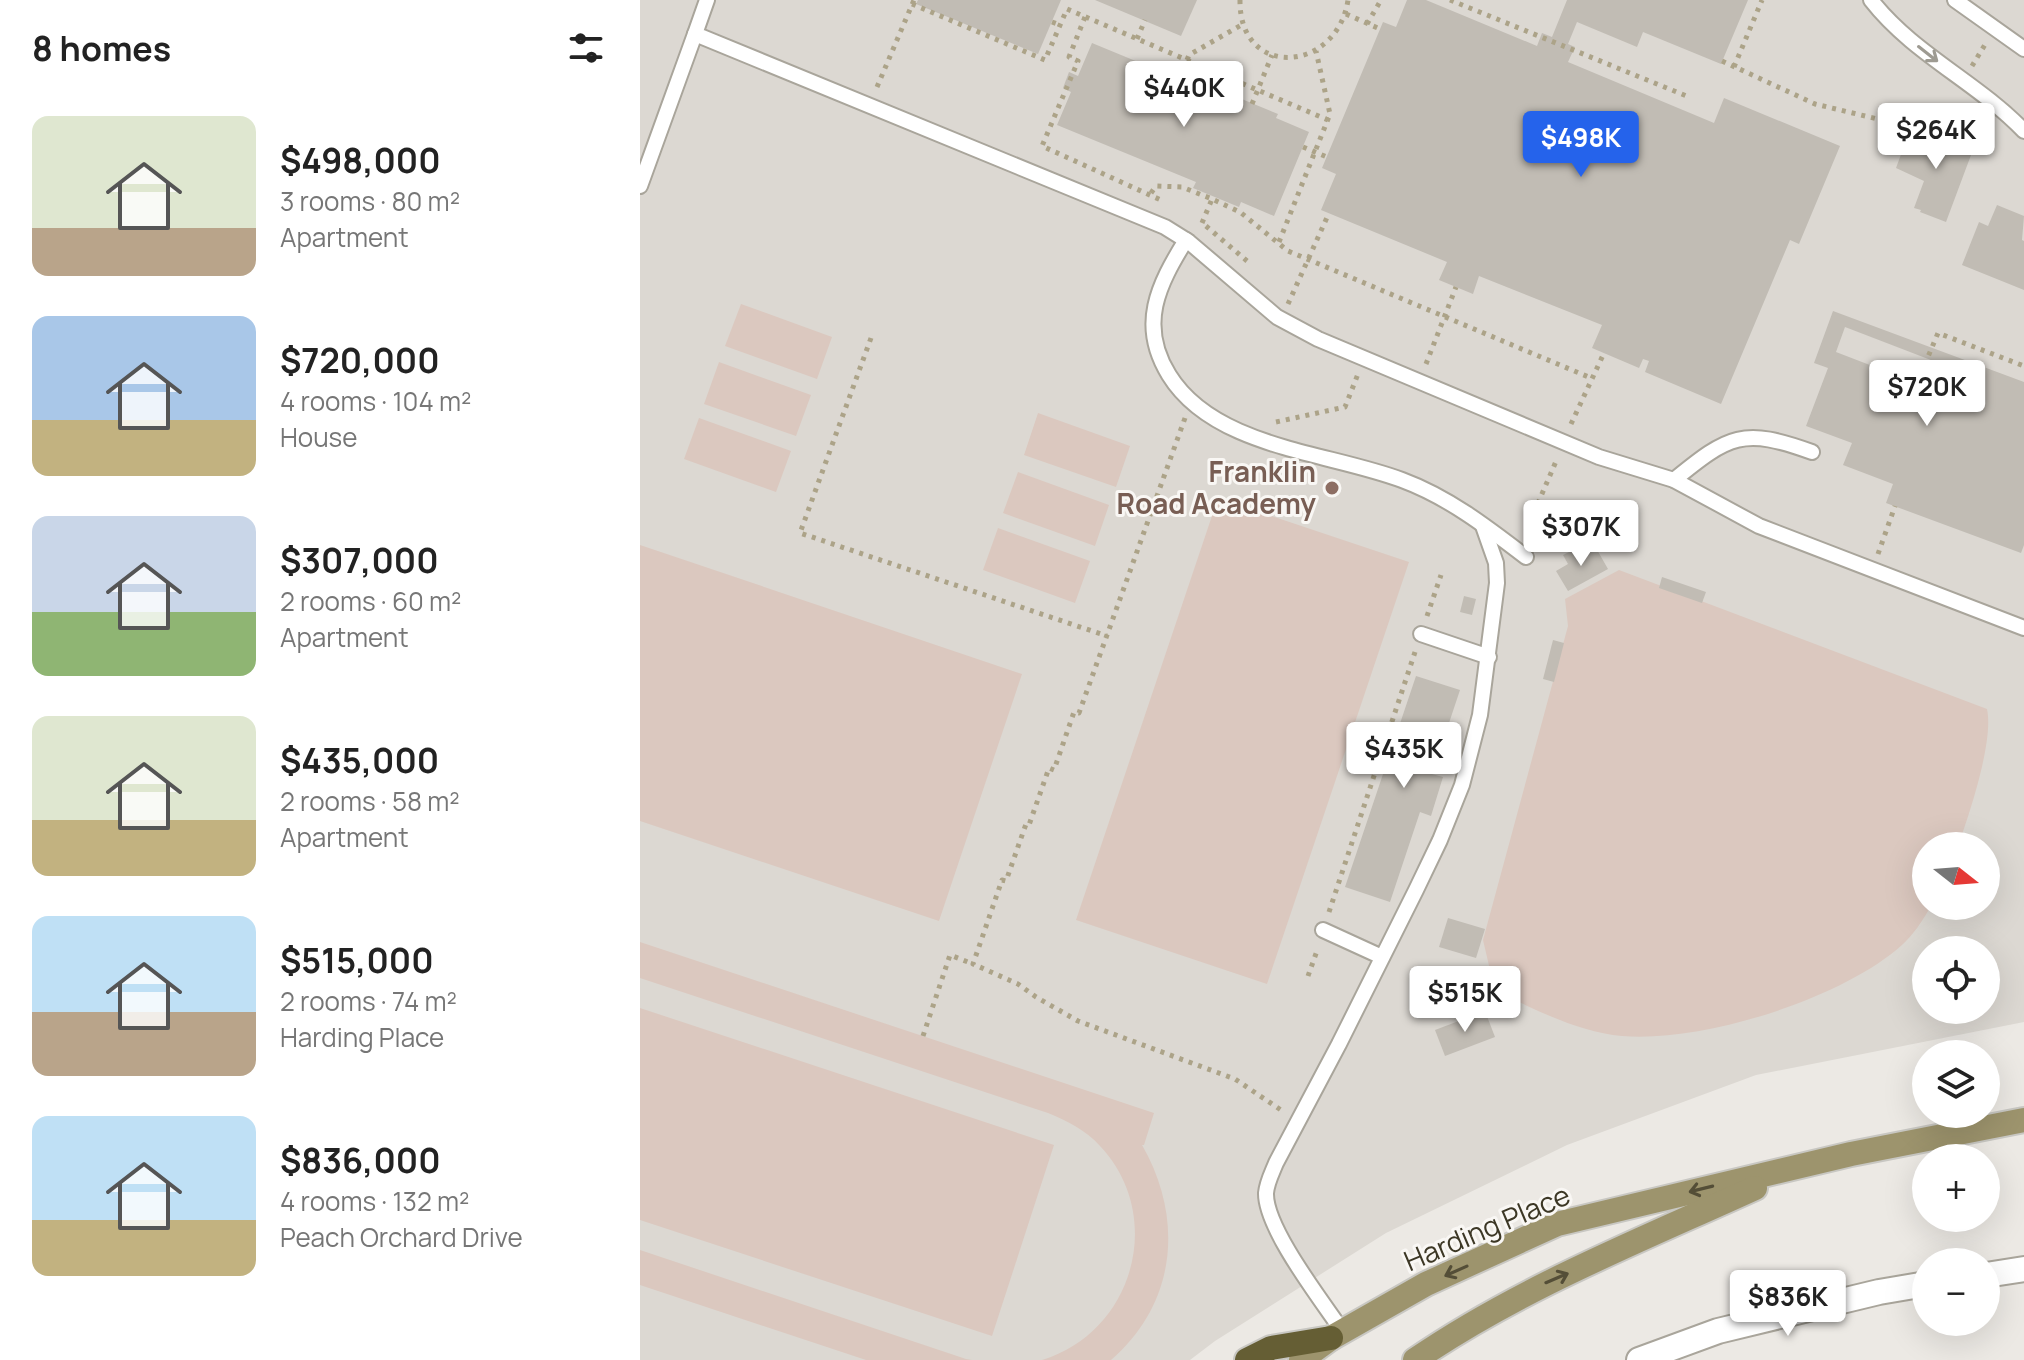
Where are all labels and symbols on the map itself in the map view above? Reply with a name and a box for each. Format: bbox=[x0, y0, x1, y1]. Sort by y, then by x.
one-way arrow bbox=[1916, 45, 1938, 62]
pin: $440K bbox=[1128, 61, 1240, 129]
pin: $264K bbox=[1880, 103, 1992, 171]
pin: $498K bbox=[1525, 111, 1637, 179]
pin: $720K bbox=[1871, 360, 1983, 428]
place label: Franklin Road Academy bbox=[1116, 452, 1316, 522]
marker: Franklin Road Academy bbox=[1323, 479, 1341, 497]
pin: $307K bbox=[1525, 500, 1637, 568]
pin: $435K bbox=[1348, 722, 1460, 790]
north arrow bbox=[1912, 832, 2000, 920]
pin: $515K bbox=[1409, 966, 1521, 1034]
street label: Harding Place bbox=[1398, 1175, 1575, 1279]
one-way arrow bbox=[1689, 1183, 1715, 1198]
one-way arrow bbox=[1444, 1264, 1468, 1279]
one-way arrow bbox=[1544, 1270, 1569, 1285]
pin: $836K bbox=[1732, 1270, 1844, 1338]

